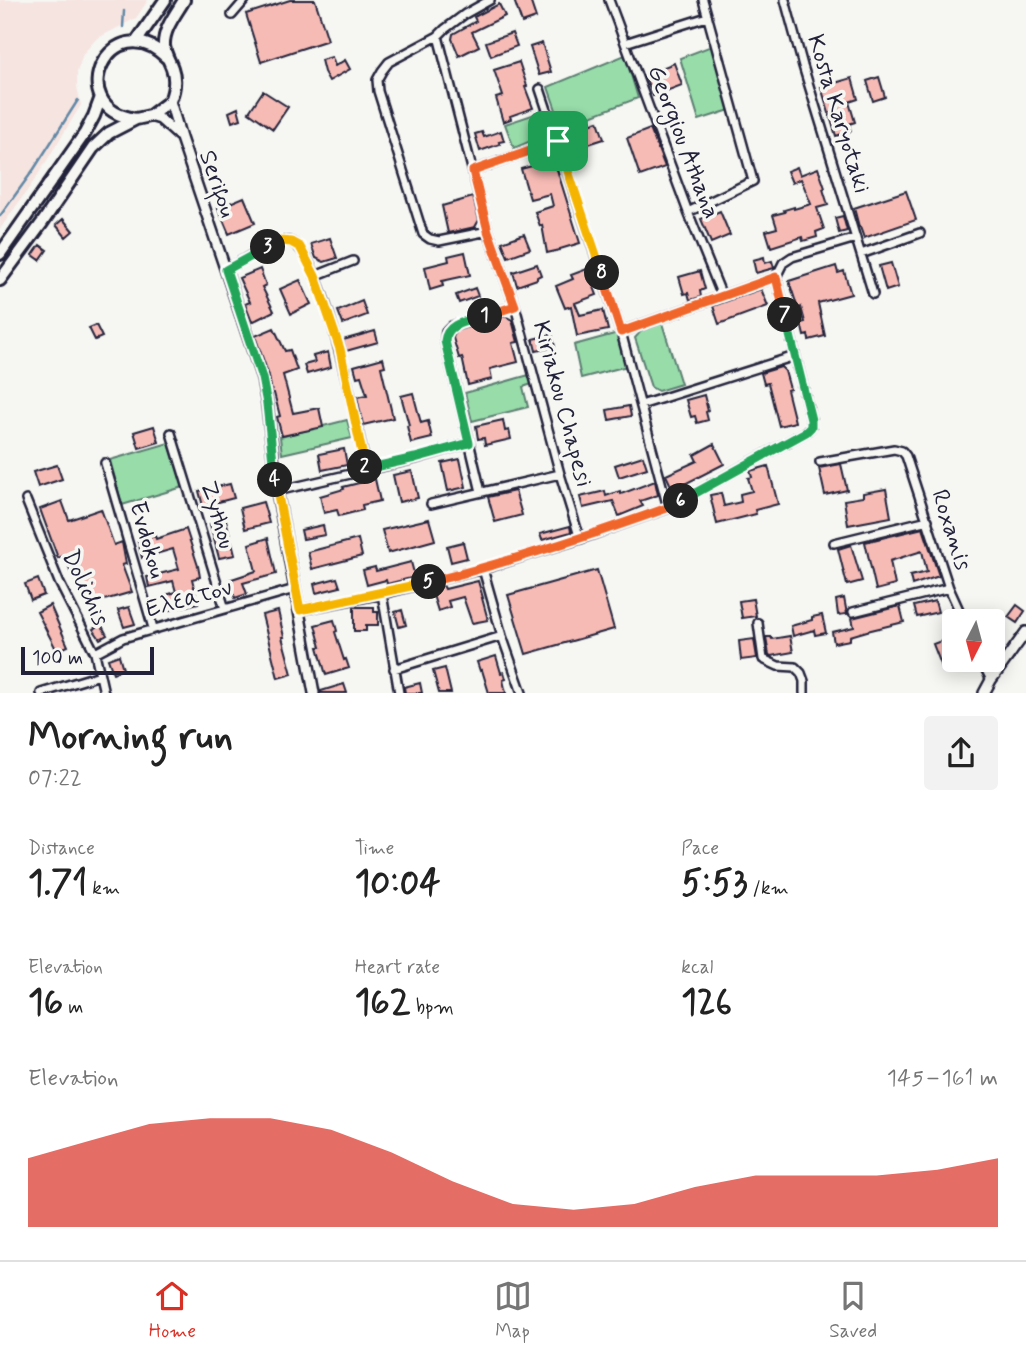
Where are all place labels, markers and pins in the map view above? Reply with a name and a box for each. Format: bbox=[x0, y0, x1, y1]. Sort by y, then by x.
pin bbox=[528, 111, 588, 171]
pin: 3 bbox=[250, 230, 286, 264]
pin: 8 bbox=[584, 256, 620, 290]
pin: 1 bbox=[468, 298, 503, 334]
pin: 7 bbox=[768, 298, 802, 332]
pin: 2 bbox=[348, 449, 382, 484]
pin: 4 bbox=[258, 462, 292, 498]
pin: 6 bbox=[664, 484, 698, 518]
pin: 5 bbox=[412, 564, 446, 600]

